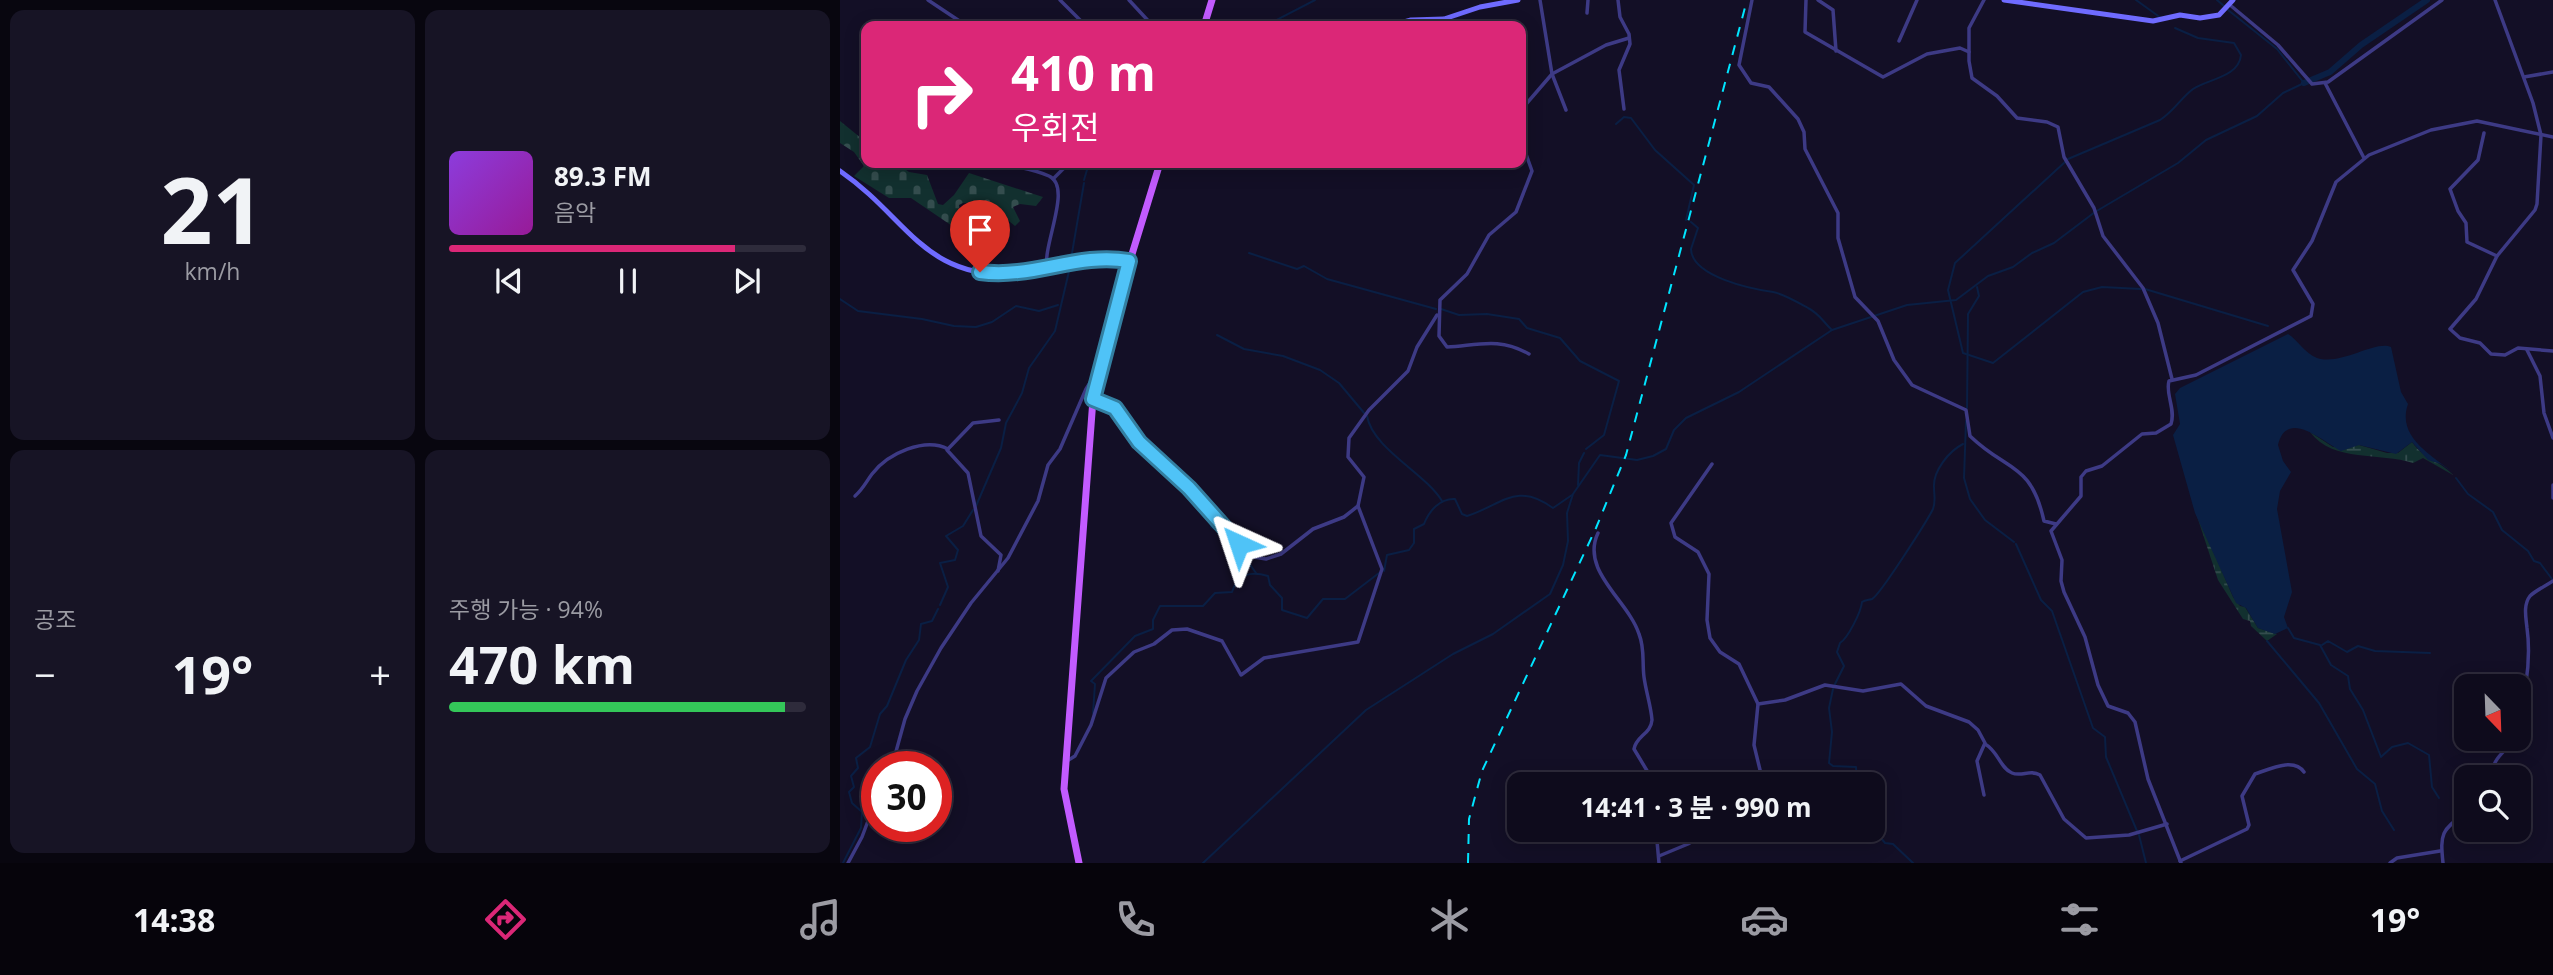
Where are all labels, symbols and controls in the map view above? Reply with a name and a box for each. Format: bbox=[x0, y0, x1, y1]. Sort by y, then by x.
text: 410 m bbox=[1011, 39, 1156, 105]
icon: right bbox=[896, 49, 987, 140]
text: 우회전 bbox=[1011, 105, 1099, 148]
text: 21 bbox=[160, 147, 265, 271]
text: 89.3 FM bbox=[554, 158, 652, 194]
text: 음악 bbox=[554, 196, 596, 228]
pin bbox=[950, 200, 1010, 272]
icon: arrive bbox=[961, 211, 999, 249]
text: km/h bbox=[185, 255, 240, 287]
icon: previous bbox=[490, 262, 528, 300]
icon: pause bbox=[609, 262, 647, 300]
icon: next bbox=[728, 262, 766, 300]
position arrow bbox=[1202, 507, 1276, 581]
text: 주행 가능 · 94% bbox=[449, 593, 603, 625]
text: 공조 bbox=[34, 603, 76, 635]
text: 470 km bbox=[449, 628, 635, 699]
text: 19° bbox=[172, 638, 253, 709]
text: − bbox=[34, 648, 56, 700]
text: + bbox=[369, 648, 391, 700]
north arrow bbox=[2454, 674, 2530, 751]
map controls bbox=[2454, 674, 2531, 842]
speed limit sign: 30 bbox=[861, 751, 952, 842]
button: search bbox=[2454, 765, 2531, 842]
text: 14:41 · 3 분 · 990 m bbox=[1580, 789, 1812, 825]
icon: directions bbox=[481, 895, 530, 944]
icon: music bbox=[796, 895, 845, 944]
icon: phone bbox=[1111, 895, 1160, 944]
icon: climate bbox=[1425, 895, 1474, 944]
icon: car bbox=[1740, 895, 1789, 944]
icon: filters bbox=[2055, 895, 2104, 944]
text: 14:38 bbox=[133, 898, 215, 941]
text: 19° bbox=[2370, 898, 2420, 941]

